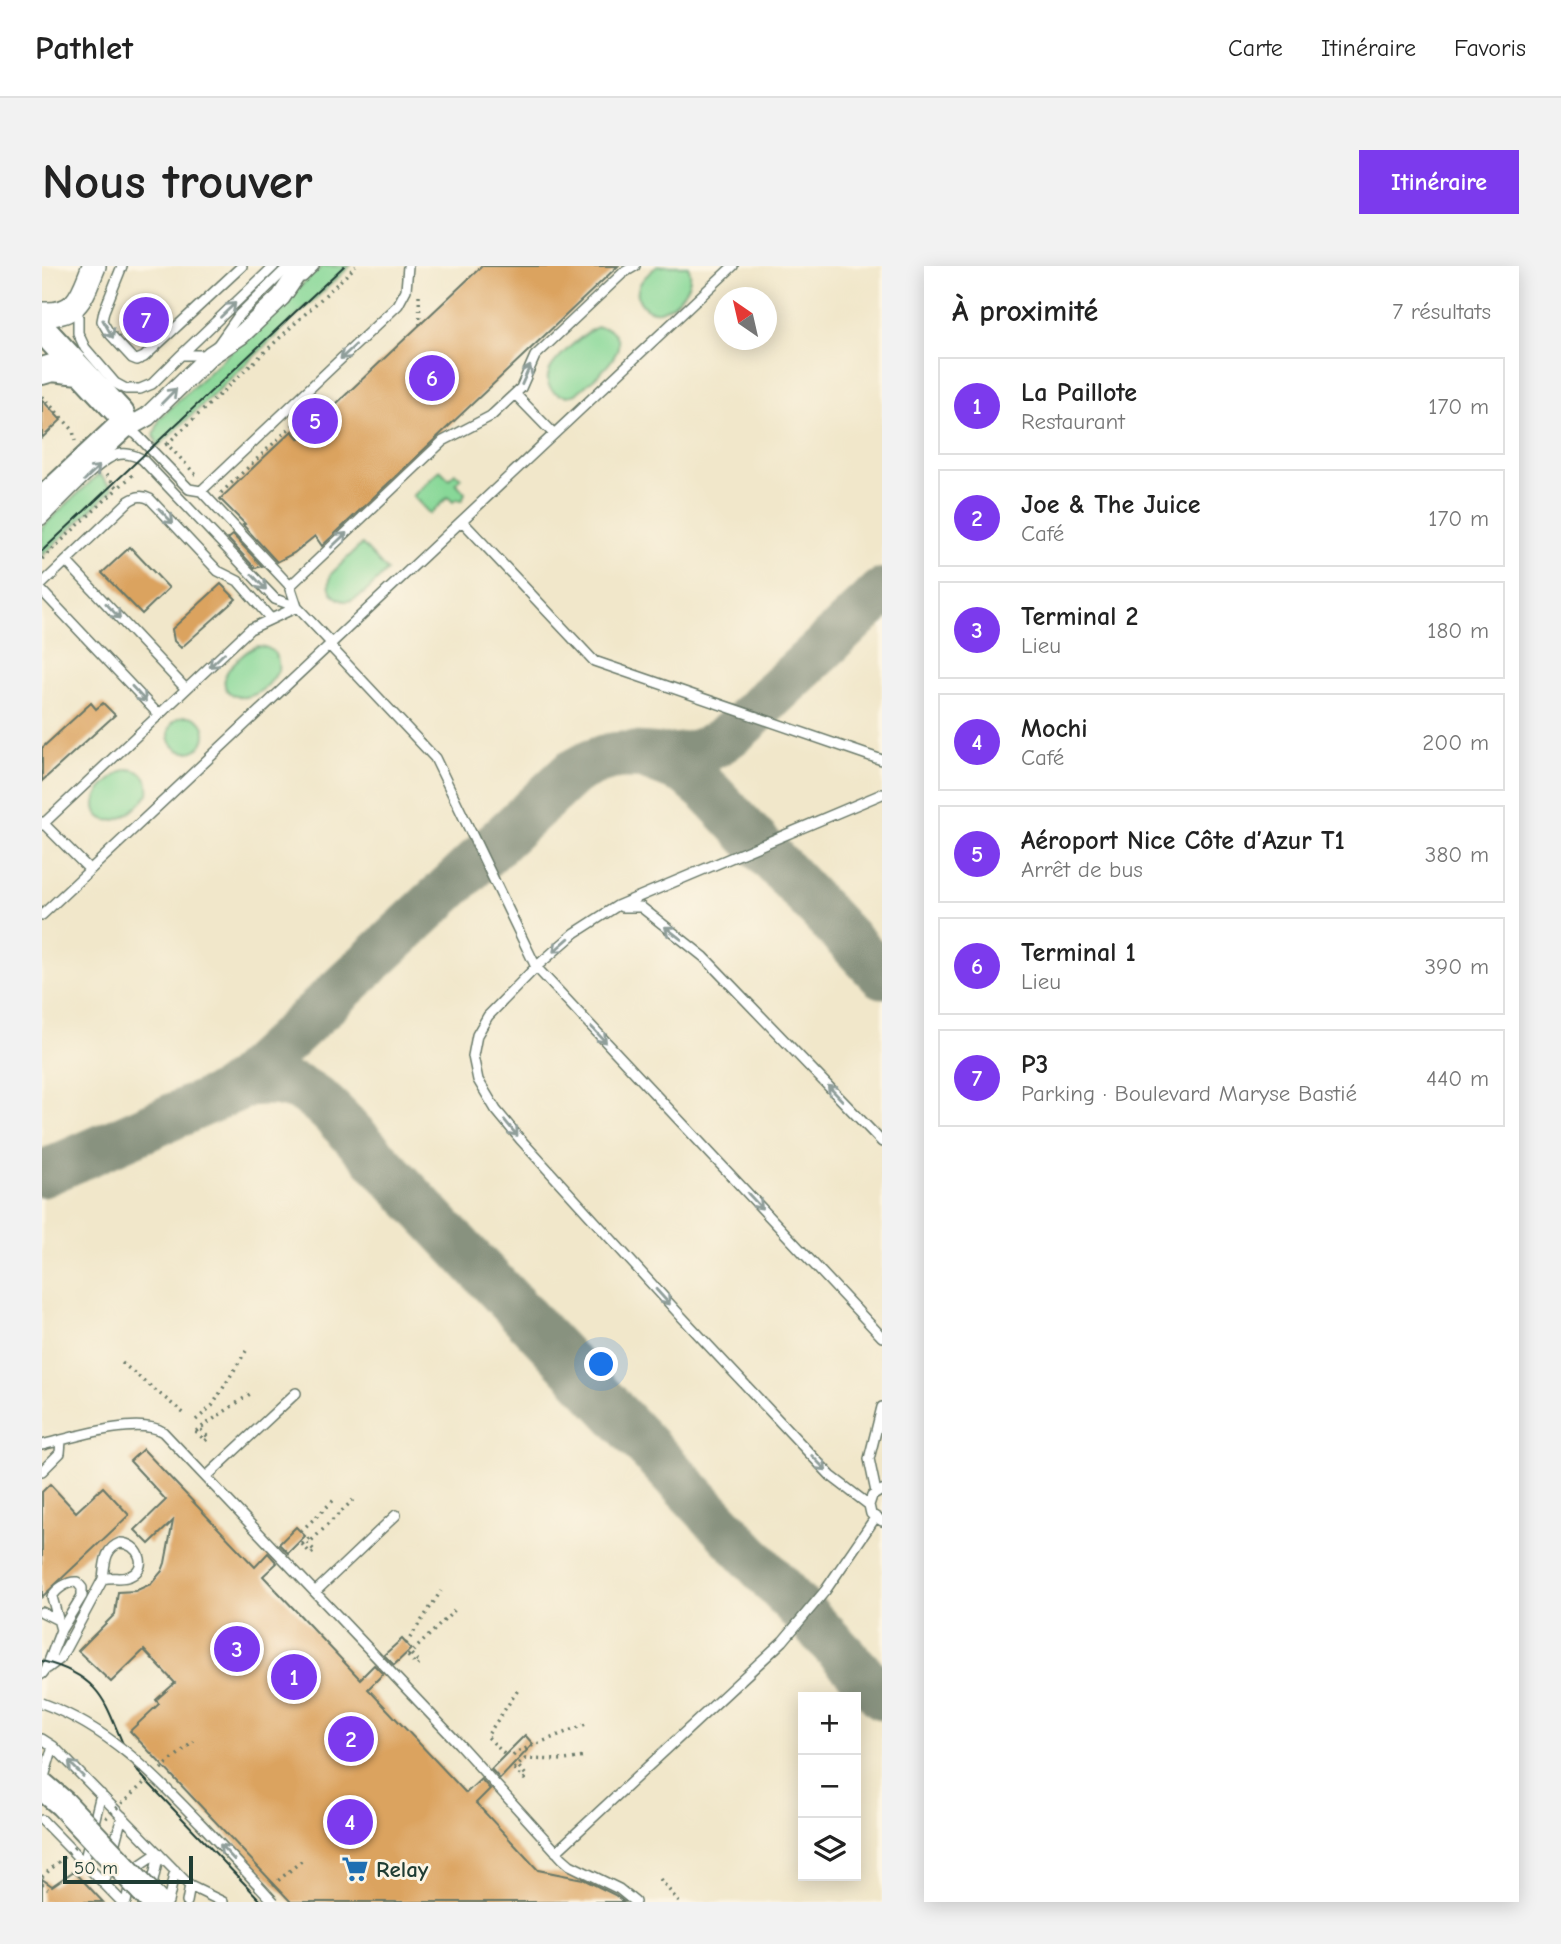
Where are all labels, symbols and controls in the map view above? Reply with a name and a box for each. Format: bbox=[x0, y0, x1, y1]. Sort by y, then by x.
text: Pathlet bbox=[35, 29, 133, 67]
text: Carte bbox=[1228, 34, 1283, 62]
text: Itinéraire bbox=[1321, 34, 1416, 62]
text: Favoris bbox=[1454, 34, 1526, 62]
button: Itinéraire bbox=[1359, 150, 1519, 214]
text: Nous trouver bbox=[42, 154, 313, 210]
north arrow bbox=[714, 287, 777, 350]
pin: 7 bbox=[123, 294, 169, 346]
text: À proximité bbox=[952, 294, 1098, 329]
text: 7 résultats bbox=[1392, 298, 1491, 325]
one-way arrow bbox=[219, 302, 236, 319]
one-way arrow bbox=[101, 318, 115, 338]
one-way arrow bbox=[340, 343, 357, 360]
pin: 6 bbox=[409, 352, 455, 404]
one-way arrow bbox=[520, 365, 533, 386]
text: La Paillote bbox=[1021, 378, 1137, 408]
one-way arrow bbox=[161, 388, 178, 405]
text: 1 bbox=[972, 393, 982, 420]
text: 170 m bbox=[1428, 393, 1489, 420]
pin: 5 bbox=[292, 395, 338, 447]
text: Restaurant bbox=[1021, 408, 1125, 435]
one-way arrow bbox=[83, 465, 100, 482]
text: Joe & The Juice bbox=[1021, 490, 1201, 520]
text: 2 bbox=[971, 505, 983, 532]
text: 170 m bbox=[1428, 505, 1489, 532]
one-way arrow bbox=[157, 507, 174, 525]
text: Café bbox=[1021, 520, 1064, 547]
one-way arrow bbox=[330, 531, 347, 548]
one-way arrow bbox=[250, 573, 267, 590]
one-way arrow bbox=[104, 602, 121, 619]
text: Terminal 2 bbox=[1021, 602, 1138, 632]
text: 3 bbox=[971, 617, 983, 644]
text: 180 m bbox=[1427, 617, 1489, 644]
text: Lieu bbox=[1021, 632, 1061, 659]
one-way arrow bbox=[209, 651, 226, 668]
one-way arrow bbox=[131, 685, 147, 703]
text: Mochi bbox=[1021, 714, 1088, 744]
text: 4 bbox=[972, 729, 982, 756]
text: 200 m bbox=[1422, 729, 1489, 756]
text: Café bbox=[1021, 744, 1064, 771]
text: Aéroport Nice Côte d’Azur T1 bbox=[1021, 826, 1345, 856]
text: 5 bbox=[971, 841, 983, 868]
text: 380 m bbox=[1425, 841, 1489, 868]
text: Arrêt de bus bbox=[1021, 856, 1143, 883]
one-way arrow bbox=[665, 925, 683, 941]
one-way arrow bbox=[552, 937, 570, 953]
text: Terminal 1 bbox=[1021, 938, 1136, 968]
text: 6 bbox=[971, 953, 983, 980]
text: 390 m bbox=[1424, 953, 1489, 980]
text: Lieu bbox=[1021, 968, 1061, 995]
one-way arrow bbox=[591, 1026, 608, 1043]
text: P3 bbox=[1021, 1050, 1048, 1080]
text: 7 bbox=[972, 1065, 982, 1092]
text: 440 m bbox=[1426, 1065, 1489, 1092]
text: Parking · Boulevard Maryse Bastié bbox=[1021, 1080, 1357, 1107]
one-way arrow bbox=[826, 1085, 843, 1102]
one-way arrow bbox=[503, 1118, 519, 1136]
one-way arrow bbox=[746, 1192, 763, 1209]
one-way arrow bbox=[655, 1288, 671, 1306]
your location bbox=[584, 1347, 618, 1381]
one-way arrow bbox=[810, 1454, 827, 1471]
pin: 3 bbox=[214, 1623, 260, 1675]
pin: 1 bbox=[271, 1651, 317, 1703]
map controls bbox=[798, 1692, 861, 1881]
button: + bbox=[798, 1692, 861, 1755]
pin: 2 bbox=[328, 1713, 374, 1765]
button: − bbox=[798, 1755, 861, 1818]
one-way arrow bbox=[68, 1761, 85, 1778]
pin: 4 bbox=[327, 1796, 373, 1848]
button: layers bbox=[798, 1818, 861, 1881]
one-way arrow bbox=[219, 1844, 236, 1861]
scale bar bbox=[63, 1853, 192, 1885]
supermarket icon: Relay bbox=[340, 1854, 370, 1884]
place label: Relay bbox=[376, 1856, 429, 1883]
text: 50 m bbox=[74, 1857, 118, 1879]

